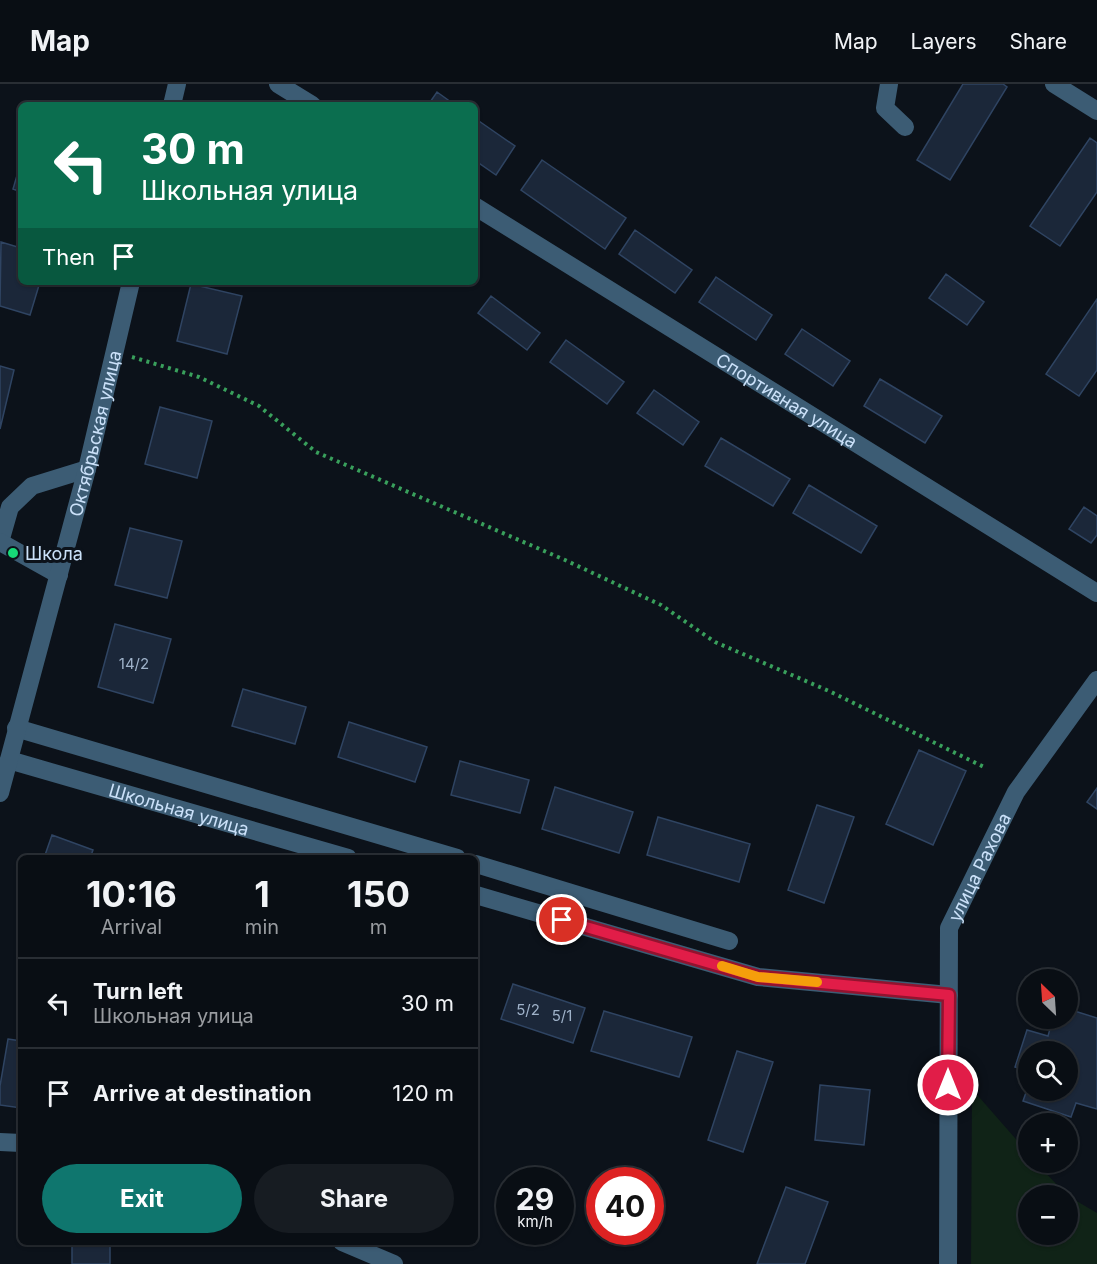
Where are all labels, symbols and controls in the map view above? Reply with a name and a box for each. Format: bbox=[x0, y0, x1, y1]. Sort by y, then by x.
text: Map bbox=[30, 24, 90, 58]
text: Map bbox=[834, 29, 878, 54]
text: Layers bbox=[911, 29, 977, 54]
text: Share bbox=[1010, 29, 1067, 54]
text: 30 m bbox=[141, 123, 245, 174]
icon: left bbox=[42, 126, 120, 204]
text: Школьная улица bbox=[141, 174, 358, 207]
icon: arrive bbox=[107, 240, 140, 273]
text: Then bbox=[42, 244, 95, 270]
street label: Октябрьская улица bbox=[64, 348, 125, 519]
street label: Спортивная улица bbox=[712, 349, 861, 452]
place label: Школа bbox=[25, 543, 83, 564]
marker: Школа bbox=[6, 546, 20, 560]
house number: 14/2 bbox=[119, 654, 149, 673]
street label: Школьная улица bbox=[107, 779, 252, 839]
street label: улица Рахова bbox=[943, 809, 1015, 925]
text: 10:16 bbox=[86, 872, 177, 916]
text: 1 bbox=[254, 872, 270, 916]
text: 150 bbox=[347, 872, 410, 916]
pin bbox=[536, 894, 587, 945]
icon: arrive bbox=[545, 903, 578, 936]
text: Arrival bbox=[101, 915, 162, 939]
text: min bbox=[245, 915, 279, 939]
text: m bbox=[370, 915, 387, 939]
north arrow bbox=[1018, 969, 1078, 1029]
map controls bbox=[1018, 969, 1078, 1245]
text: Turn left bbox=[93, 978, 183, 1004]
icon: left bbox=[42, 987, 75, 1020]
text: 30 m bbox=[401, 990, 454, 1016]
house number: 5/2 bbox=[516, 1000, 540, 1019]
text: Школьная улица bbox=[93, 1004, 254, 1028]
house number: 5/1 bbox=[552, 1006, 572, 1025]
button: search bbox=[1018, 1041, 1078, 1101]
position arrow bbox=[916, 1053, 980, 1117]
icon: arrive bbox=[42, 1077, 75, 1110]
text: Arrive at destination bbox=[93, 1080, 312, 1106]
text: 120 m bbox=[392, 1080, 454, 1106]
button: + bbox=[1018, 1113, 1078, 1173]
button: Exit bbox=[42, 1164, 242, 1233]
button: Share bbox=[254, 1164, 454, 1233]
speed limit sign: 40 bbox=[586, 1167, 664, 1245]
text: 29 bbox=[516, 1181, 554, 1217]
button: − bbox=[1018, 1185, 1078, 1245]
text: km/h bbox=[517, 1212, 553, 1231]

